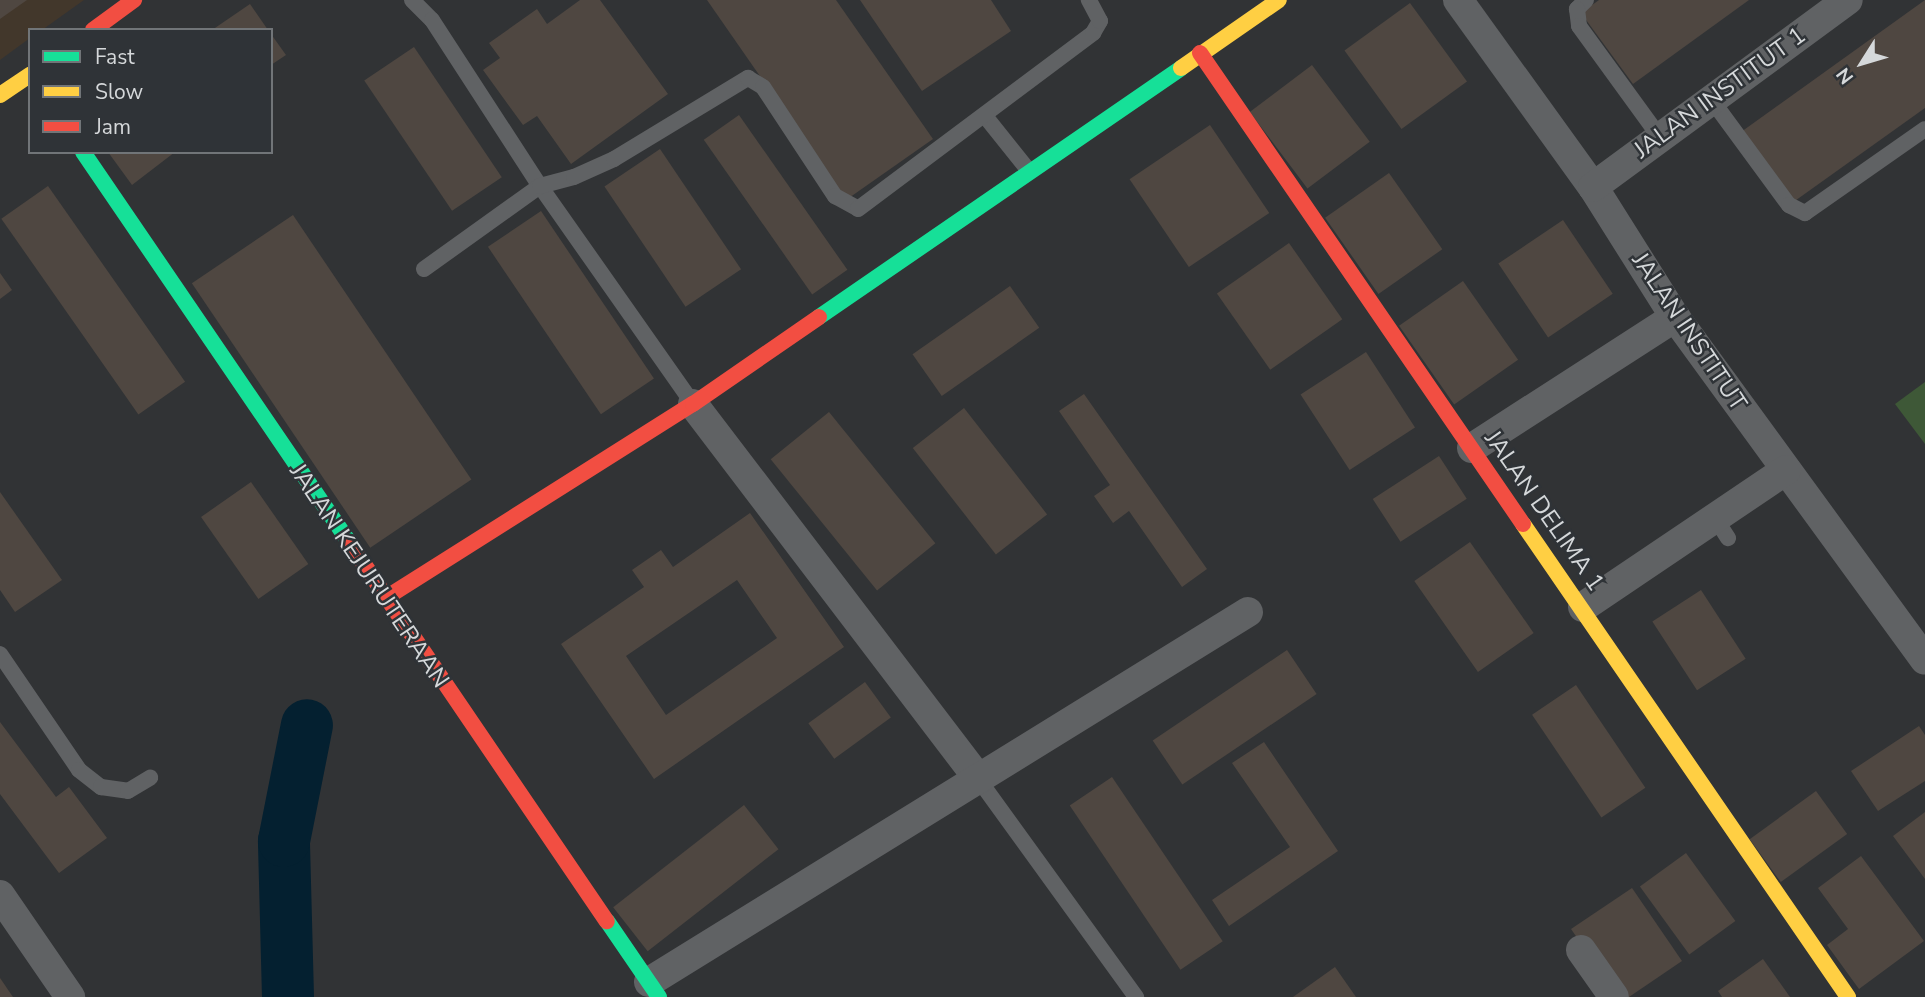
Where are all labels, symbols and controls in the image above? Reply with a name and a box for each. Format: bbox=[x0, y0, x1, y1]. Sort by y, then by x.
street label: JALAN INSTITUT 1 bbox=[1629, 21, 1811, 165]
legend bbox=[28, 28, 273, 154]
north arrow bbox=[1827, 28, 1897, 98]
text: Fast bbox=[95, 43, 135, 71]
text: N bbox=[1831, 62, 1860, 89]
text: Slow bbox=[95, 78, 143, 106]
text: Jam bbox=[95, 113, 131, 141]
street label: JALAN INSTITUT bbox=[1625, 247, 1753, 417]
street label: JALAN DELIMA 1 bbox=[1478, 425, 1610, 597]
street label: JALAN KEJURUTERAAN bbox=[283, 458, 455, 694]

